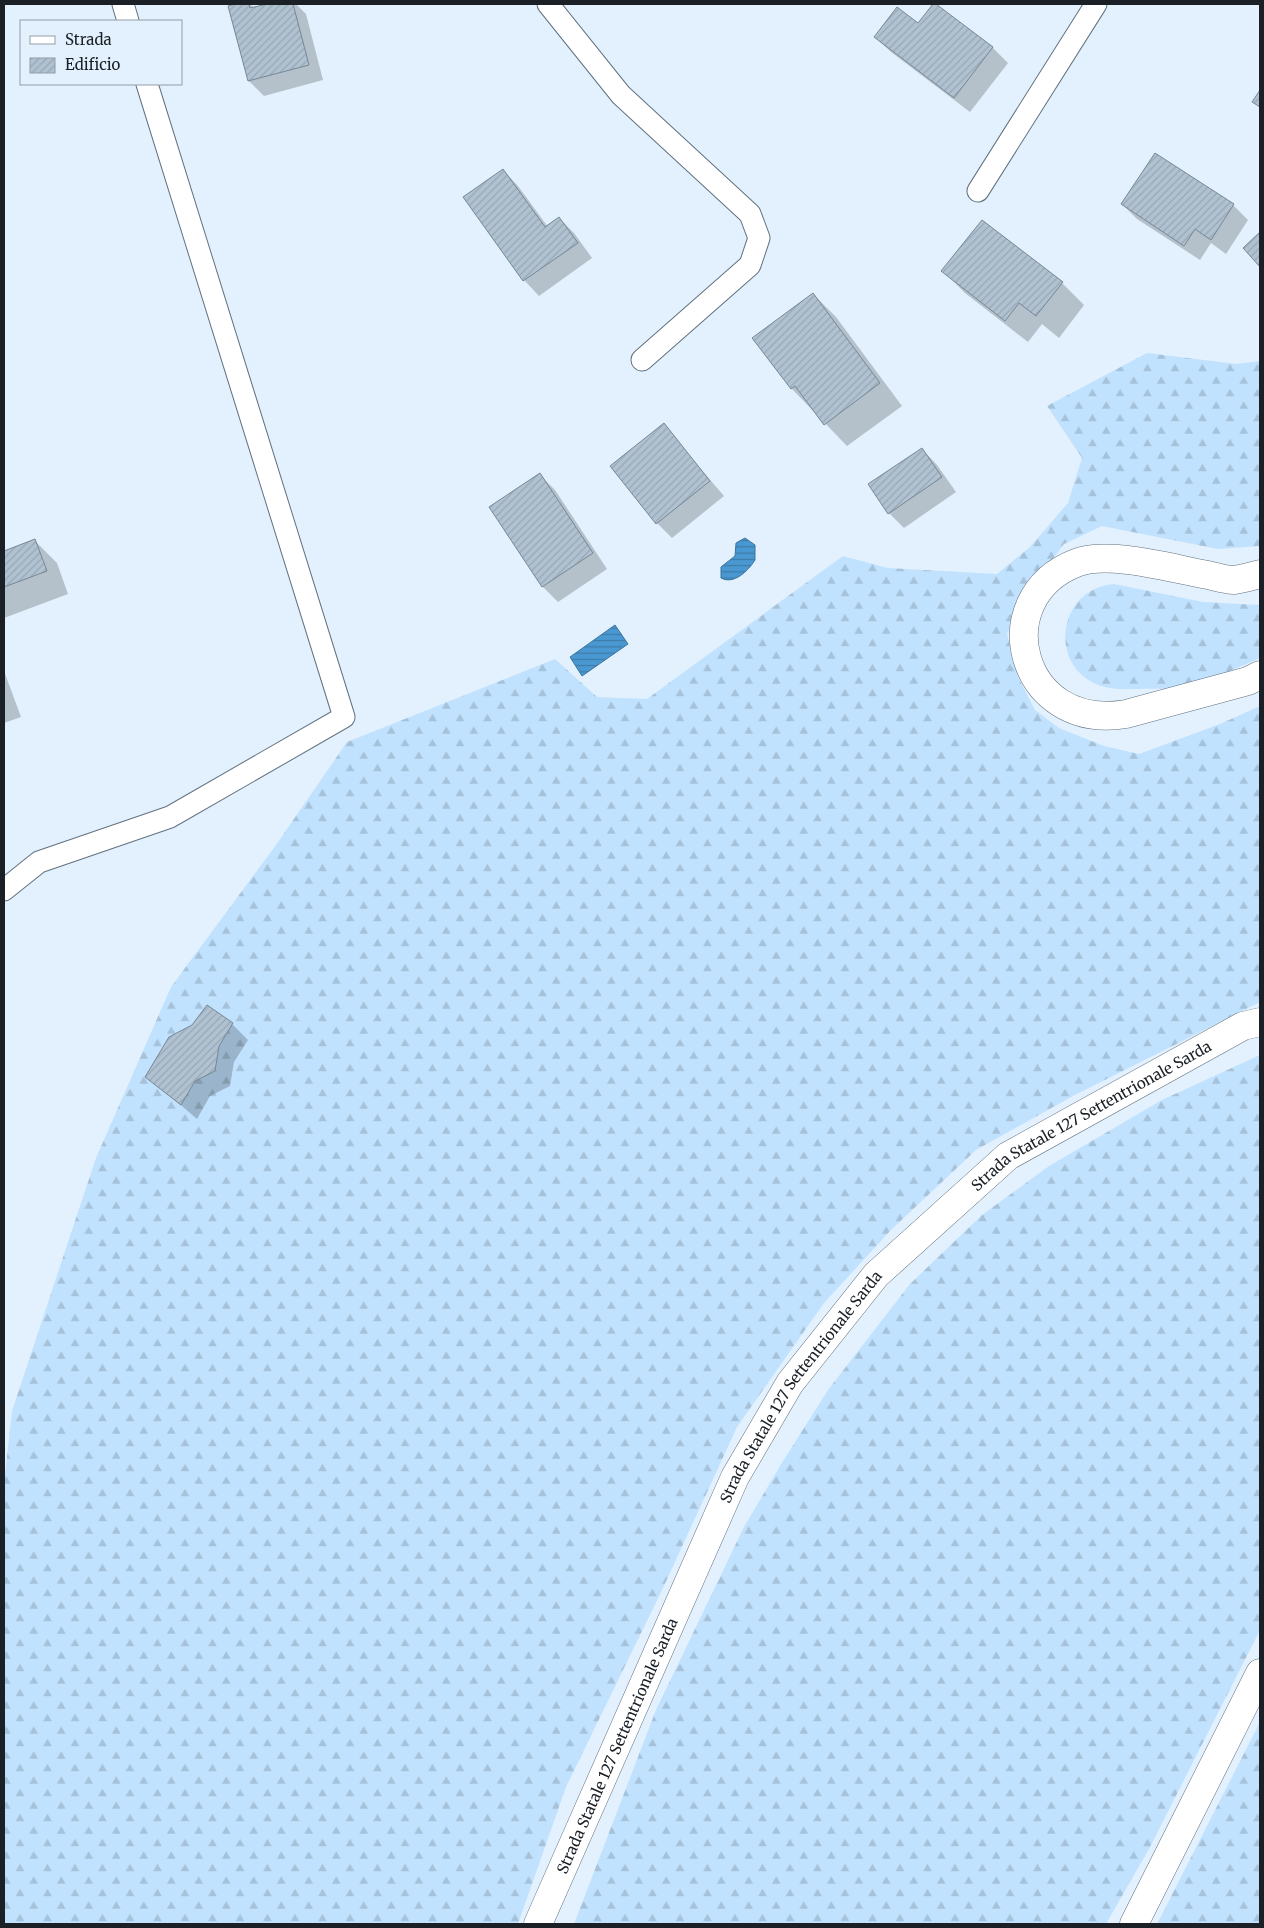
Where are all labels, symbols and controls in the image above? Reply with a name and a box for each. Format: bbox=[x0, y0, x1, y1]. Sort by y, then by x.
legend bbox=[20, 20, 182, 85]
text: Strada bbox=[65, 30, 112, 49]
text: Edificio bbox=[65, 55, 121, 74]
street label: Strada Statale 127 Settentrionale Sarda bbox=[967, 1036, 1214, 1194]
street label: Strada Statale 127 Settentrionale Sarda bbox=[715, 1267, 885, 1506]
street label: Strada Statale 127 Settentrionale Sarda bbox=[552, 1615, 681, 1876]

